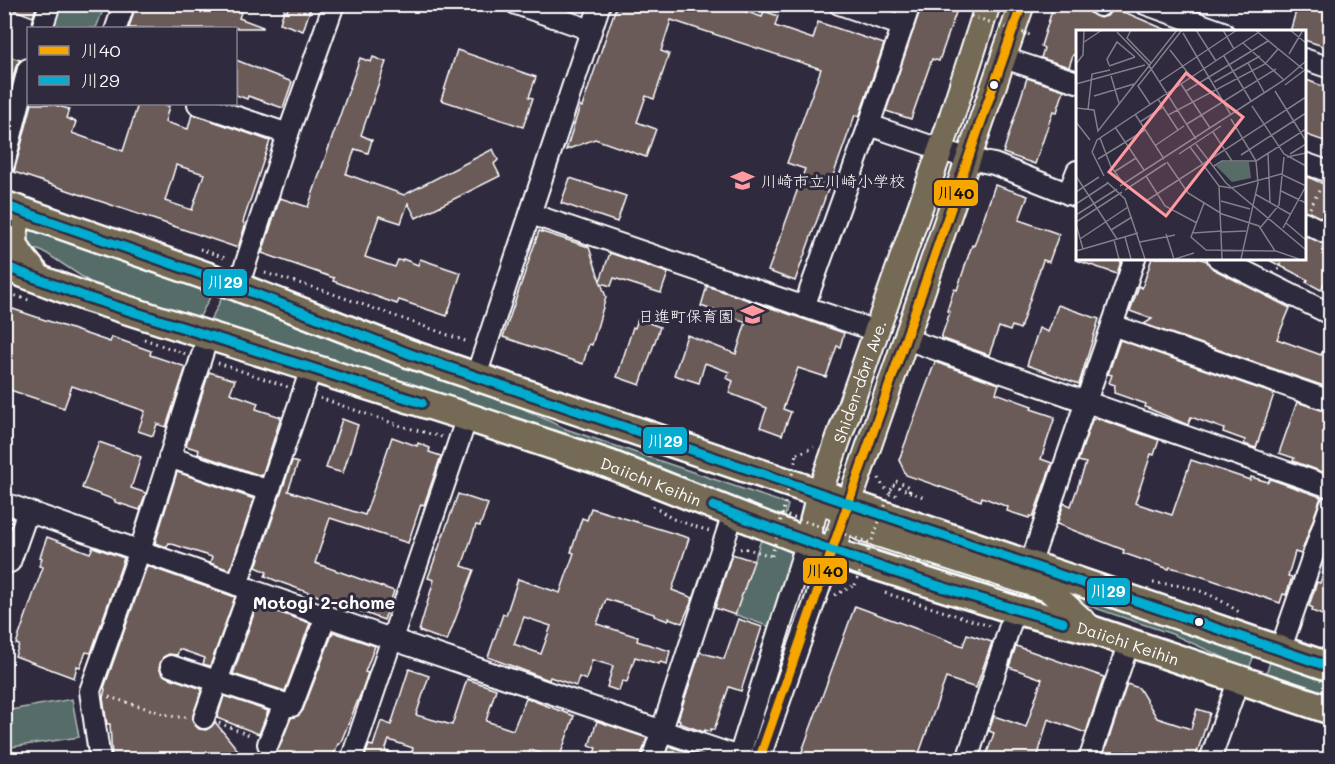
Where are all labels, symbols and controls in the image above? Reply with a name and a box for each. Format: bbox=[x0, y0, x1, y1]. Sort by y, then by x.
legend bbox=[27, 27, 237, 105]
inset map bbox=[1076, 30, 1305, 260]
text: 川40 bbox=[81, 38, 121, 62]
text: 川29 bbox=[81, 68, 120, 92]
unlabelled marker bbox=[988, 79, 1000, 91]
school or university icon: 川崎市立川崎小学校 bbox=[730, 167, 756, 193]
place label: 川崎市立川崎小学校 bbox=[761, 170, 905, 191]
line badge: 川40 bbox=[933, 179, 979, 207]
text: 川40 bbox=[938, 182, 974, 203]
line badge: 川29 bbox=[202, 268, 248, 297]
text: 川29 bbox=[208, 271, 243, 292]
school or university icon: 日進町保育園 bbox=[739, 302, 765, 328]
place label: 日進町保育園 bbox=[638, 305, 734, 326]
street label: Shiden-dōri Ave. bbox=[827, 317, 890, 446]
line badge: 川29 bbox=[642, 426, 688, 455]
text: 川29 bbox=[648, 430, 683, 451]
street label: Daiichi Keihin bbox=[598, 452, 705, 510]
line badge: 川40 bbox=[802, 557, 848, 585]
text: 川40 bbox=[807, 560, 843, 581]
line badge: 川29 bbox=[1086, 577, 1131, 606]
text: 川29 bbox=[1091, 580, 1126, 601]
district label: Motogi 2-chome bbox=[253, 590, 396, 614]
street label: Daiichi Keihin bbox=[1075, 616, 1182, 669]
unlabelled marker bbox=[1193, 616, 1205, 628]

